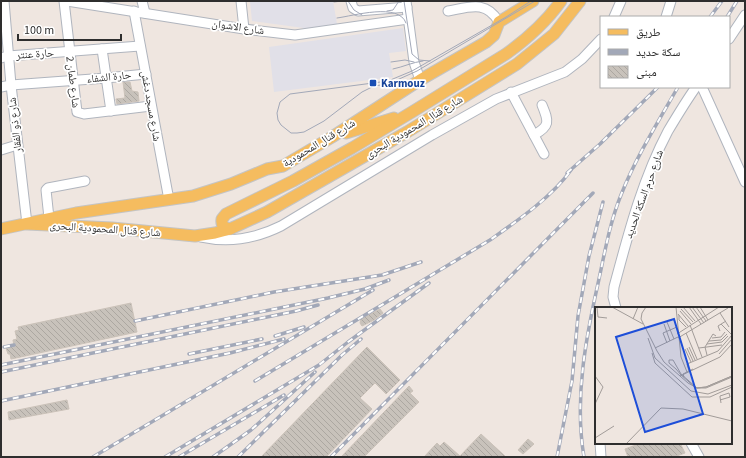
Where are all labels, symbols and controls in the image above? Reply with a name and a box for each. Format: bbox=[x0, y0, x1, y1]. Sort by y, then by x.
scale bar bbox=[18, 16, 121, 42]
street label: شارع الاشوان bbox=[211, 16, 265, 38]
legend bbox=[600, 16, 730, 88]
text: 100 m bbox=[24, 22, 54, 39]
text: طريق bbox=[636, 24, 661, 41]
text: سكة حديد bbox=[636, 44, 680, 61]
street label: حارة عنتر bbox=[15, 45, 54, 63]
street label: شارع طمان 2 bbox=[62, 55, 84, 109]
text: مبنى bbox=[636, 64, 657, 81]
street label: حارة الشفاء bbox=[86, 67, 132, 87]
street label: شارع مسجد دغش bbox=[137, 70, 165, 142]
place label: Karmouz bbox=[381, 76, 425, 91]
marker: Karmouz bbox=[368, 78, 378, 88]
street label: شارع قنال المحمودية البحرى bbox=[362, 92, 466, 162]
street label: شارع ذو الفقار bbox=[5, 97, 25, 154]
street label: شارع قنال المحمودية bbox=[280, 115, 358, 171]
street label: شارع حرم السكة الحديد bbox=[621, 148, 667, 240]
street label: شارع قنال المحمودية البحرى bbox=[49, 218, 161, 240]
inset map bbox=[595, 307, 732, 444]

